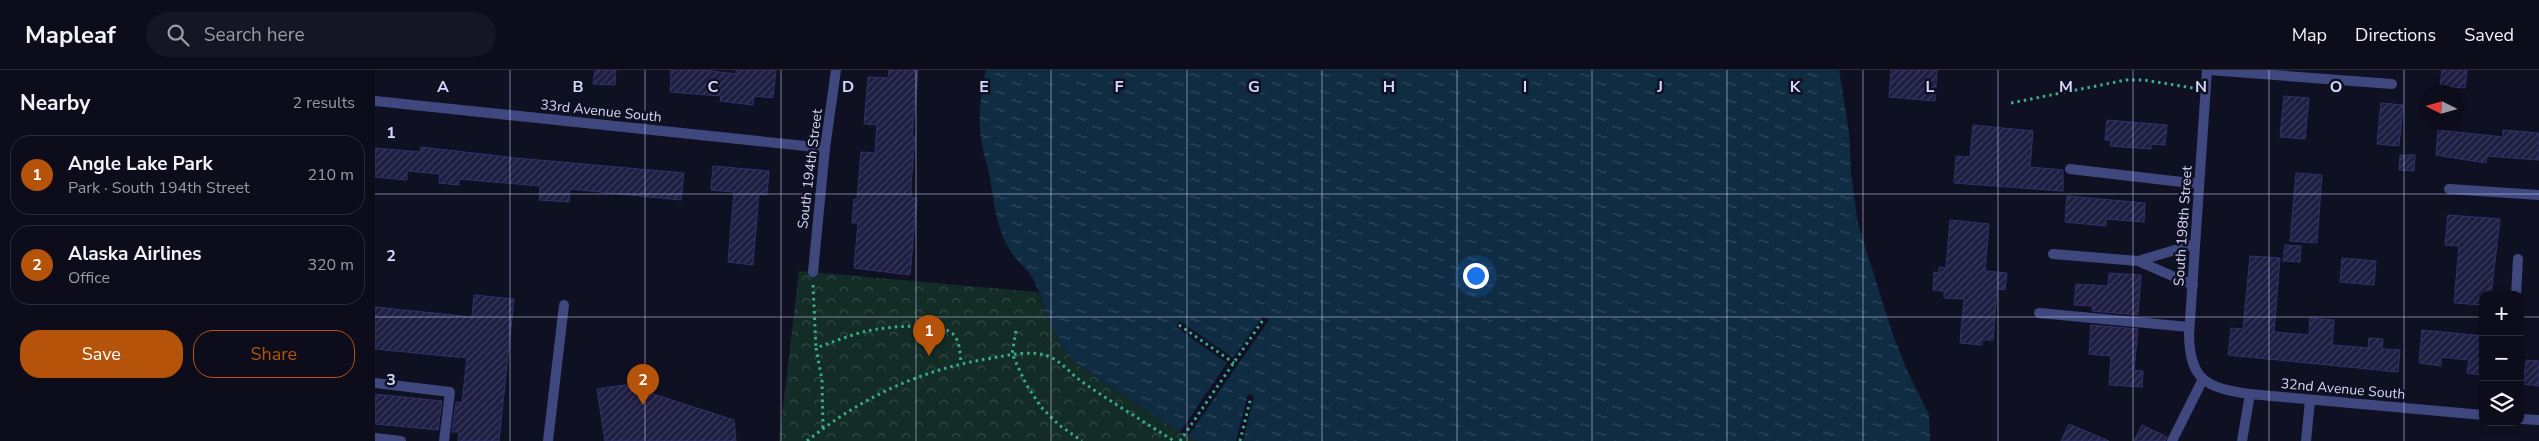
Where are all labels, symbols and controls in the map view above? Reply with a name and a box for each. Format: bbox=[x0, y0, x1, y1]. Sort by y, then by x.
search box bbox=[146, 12, 496, 57]
text: Mapleaf bbox=[25, 19, 116, 51]
icon: search bbox=[164, 21, 192, 49]
text: Search here bbox=[204, 22, 305, 48]
text: Map bbox=[2292, 23, 2327, 47]
text: Directions bbox=[2355, 23, 2436, 47]
text: Saved bbox=[2464, 23, 2514, 47]
text: A bbox=[437, 76, 449, 98]
text: B bbox=[572, 76, 584, 98]
text: C bbox=[708, 76, 719, 98]
text: D bbox=[842, 76, 854, 98]
text: E bbox=[979, 76, 989, 98]
text: F bbox=[1115, 76, 1124, 98]
text: G bbox=[1248, 76, 1260, 98]
text: H bbox=[1383, 76, 1395, 98]
text: I bbox=[1523, 76, 1527, 98]
text: J bbox=[1656, 76, 1663, 98]
text: K bbox=[1790, 76, 1802, 98]
text: L bbox=[1926, 76, 1935, 98]
text: M bbox=[2059, 76, 2073, 98]
text: N bbox=[2195, 76, 2207, 98]
text: O bbox=[2330, 76, 2342, 98]
north arrow bbox=[2419, 85, 2464, 130]
text: Nearby bbox=[20, 89, 90, 117]
text: 2 results bbox=[293, 92, 355, 114]
street label: 33rd Avenue South bbox=[539, 95, 663, 127]
street label: South 194th Street bbox=[793, 108, 827, 230]
text: 1 bbox=[386, 122, 396, 144]
text: Angle Lake Park bbox=[68, 151, 213, 177]
text: 1 bbox=[32, 164, 42, 186]
text: 210 m bbox=[307, 164, 354, 186]
street label: South 198th Street bbox=[2169, 165, 2197, 287]
text: Park · South 194th Street bbox=[68, 177, 250, 199]
text: Alaska Airlines bbox=[68, 241, 202, 267]
text: 2 bbox=[386, 245, 396, 267]
text: 2 bbox=[32, 254, 42, 276]
text: 320 m bbox=[307, 254, 354, 276]
your location bbox=[1463, 263, 1489, 289]
text: Office bbox=[68, 267, 110, 289]
map controls bbox=[2479, 291, 2524, 426]
button: + bbox=[2479, 291, 2524, 336]
pin: 1 bbox=[913, 315, 945, 356]
button: Save bbox=[20, 330, 183, 378]
button: Share bbox=[193, 330, 355, 378]
button: − bbox=[2479, 336, 2524, 381]
pin: 2 bbox=[627, 364, 659, 405]
text: 3 bbox=[386, 369, 396, 391]
street label: 32nd Avenue South bbox=[2280, 374, 2406, 404]
button: layers bbox=[2479, 381, 2524, 426]

